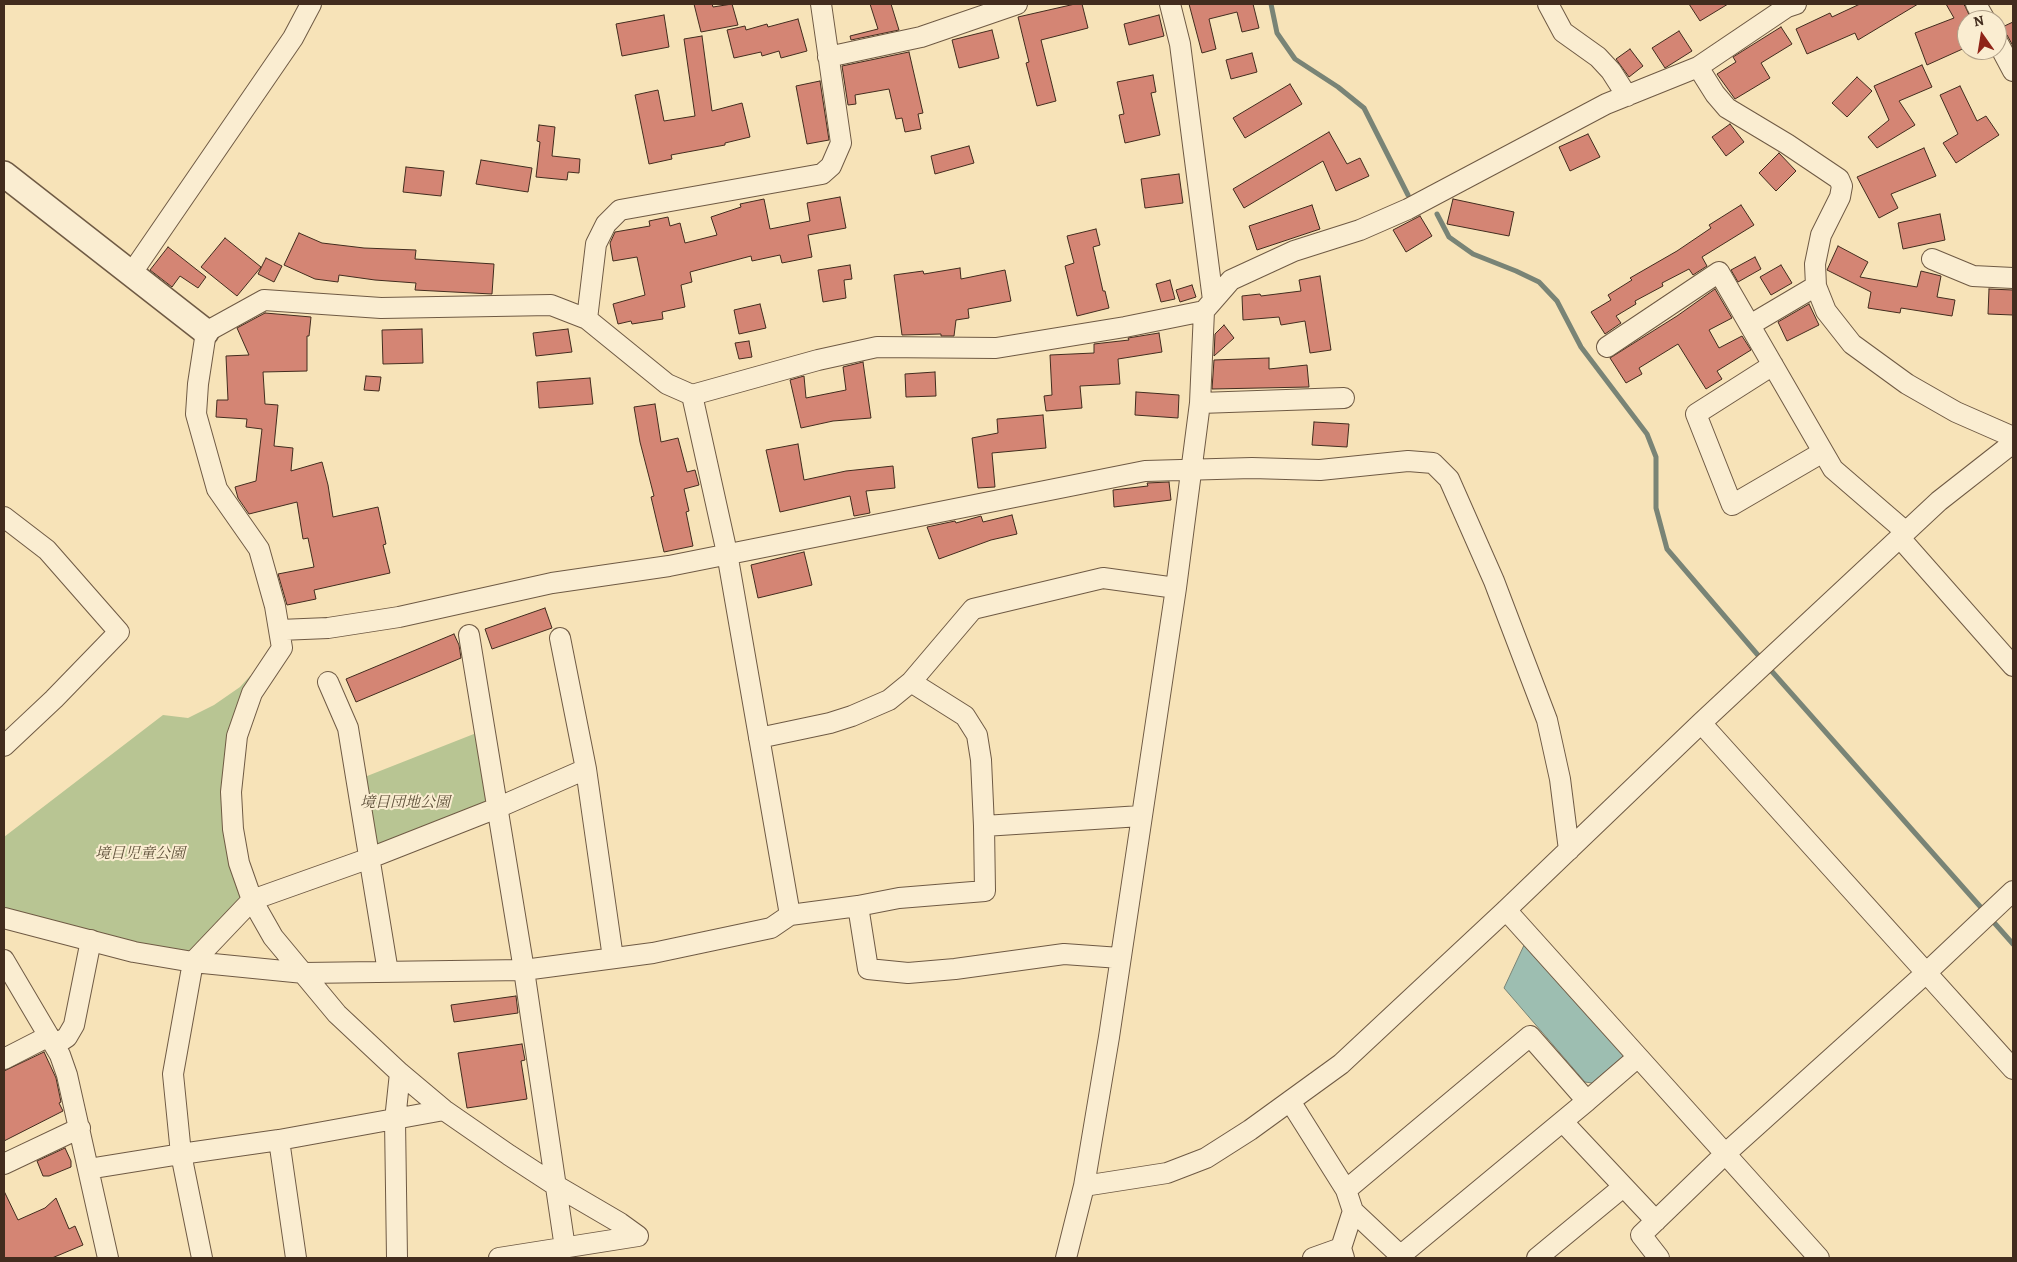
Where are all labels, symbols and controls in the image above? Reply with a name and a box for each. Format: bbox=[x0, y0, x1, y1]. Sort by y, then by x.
north arrow bbox=[1957, 10, 2007, 60]
text: N bbox=[1972, 10, 1986, 31]
park label: 境目団地公園 bbox=[360, 794, 450, 812]
park label: 境目児童公園 bbox=[95, 845, 185, 863]

